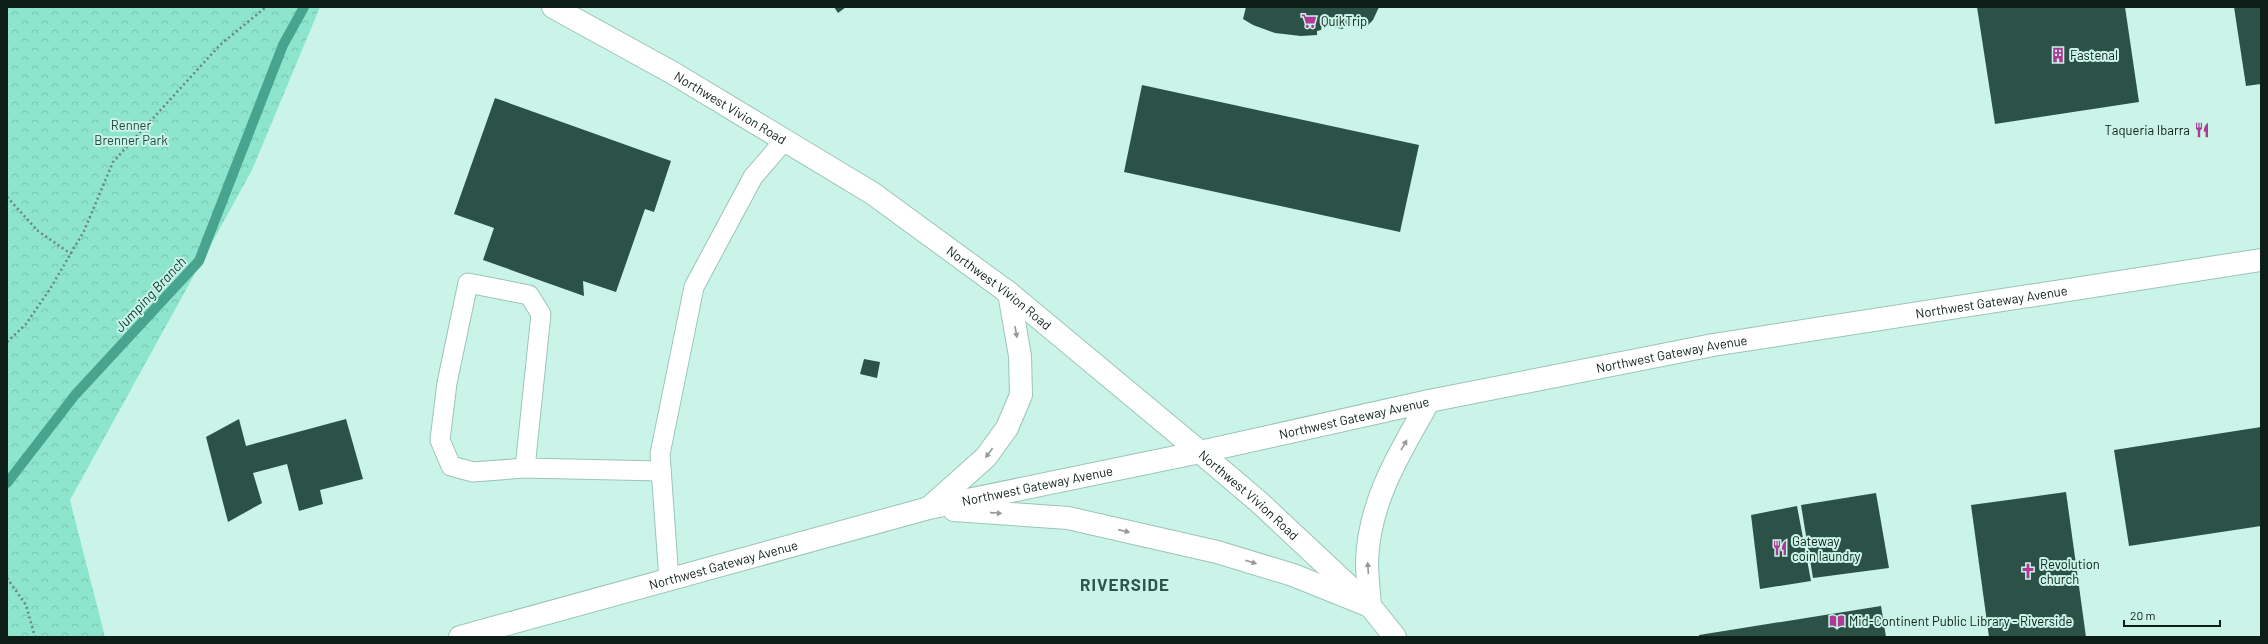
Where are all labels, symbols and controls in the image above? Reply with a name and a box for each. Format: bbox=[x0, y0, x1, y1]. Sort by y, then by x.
supermarket icon: QuikTrip bbox=[1300, 12, 1318, 30]
place label: QuikTrip bbox=[1321, 13, 1367, 29]
building icon: Fastenal bbox=[2049, 46, 2067, 64]
place label: Fastenal bbox=[2070, 47, 2118, 63]
street label: Northwest Vivion Road bbox=[671, 68, 789, 148]
park label: Renner Brenner Park bbox=[94, 117, 168, 148]
restaurant icon: Taqueria Ibarra bbox=[2193, 121, 2211, 139]
place label: Taqueria Ibarra bbox=[2105, 122, 2190, 138]
street label: Northwest Vivion Road bbox=[944, 242, 1055, 333]
water label: Jumping Branch bbox=[111, 253, 189, 335]
street label: Northwest Gateway Avenue bbox=[1914, 282, 2069, 321]
one-way arrow bbox=[1013, 326, 1019, 338]
street label: Northwest Gateway Avenue bbox=[1595, 332, 1748, 376]
street label: Northwest Gateway Avenue bbox=[1277, 393, 1431, 442]
one-way arrow bbox=[1400, 439, 1407, 450]
one-way arrow bbox=[985, 447, 993, 458]
street label: Northwest Vivion Road bbox=[1196, 447, 1302, 543]
street label: Northwest Gateway Avenue bbox=[960, 462, 1114, 509]
one-way arrow bbox=[990, 509, 1002, 516]
one-way arrow bbox=[1118, 528, 1131, 534]
place label: Gateway coin laundry bbox=[1792, 533, 1860, 564]
street label: Northwest Gateway Avenue bbox=[647, 537, 799, 593]
restaurant icon: Gateway coin laundry bbox=[1771, 539, 1789, 557]
place label: Revolution church bbox=[2040, 556, 2100, 587]
one-way arrow bbox=[1245, 559, 1257, 565]
one-way arrow bbox=[1364, 562, 1371, 574]
church icon: Revolution church bbox=[2019, 562, 2037, 580]
district label: RIVERSIDE bbox=[1080, 574, 1170, 594]
scale bar bbox=[2124, 602, 2220, 628]
text: 20 m bbox=[2130, 608, 2156, 622]
library icon: Mid-Continent Public Library - Riverside bbox=[1828, 612, 1846, 630]
place label: Mid-Continent Public Library - Riverside bbox=[1849, 613, 2073, 629]

